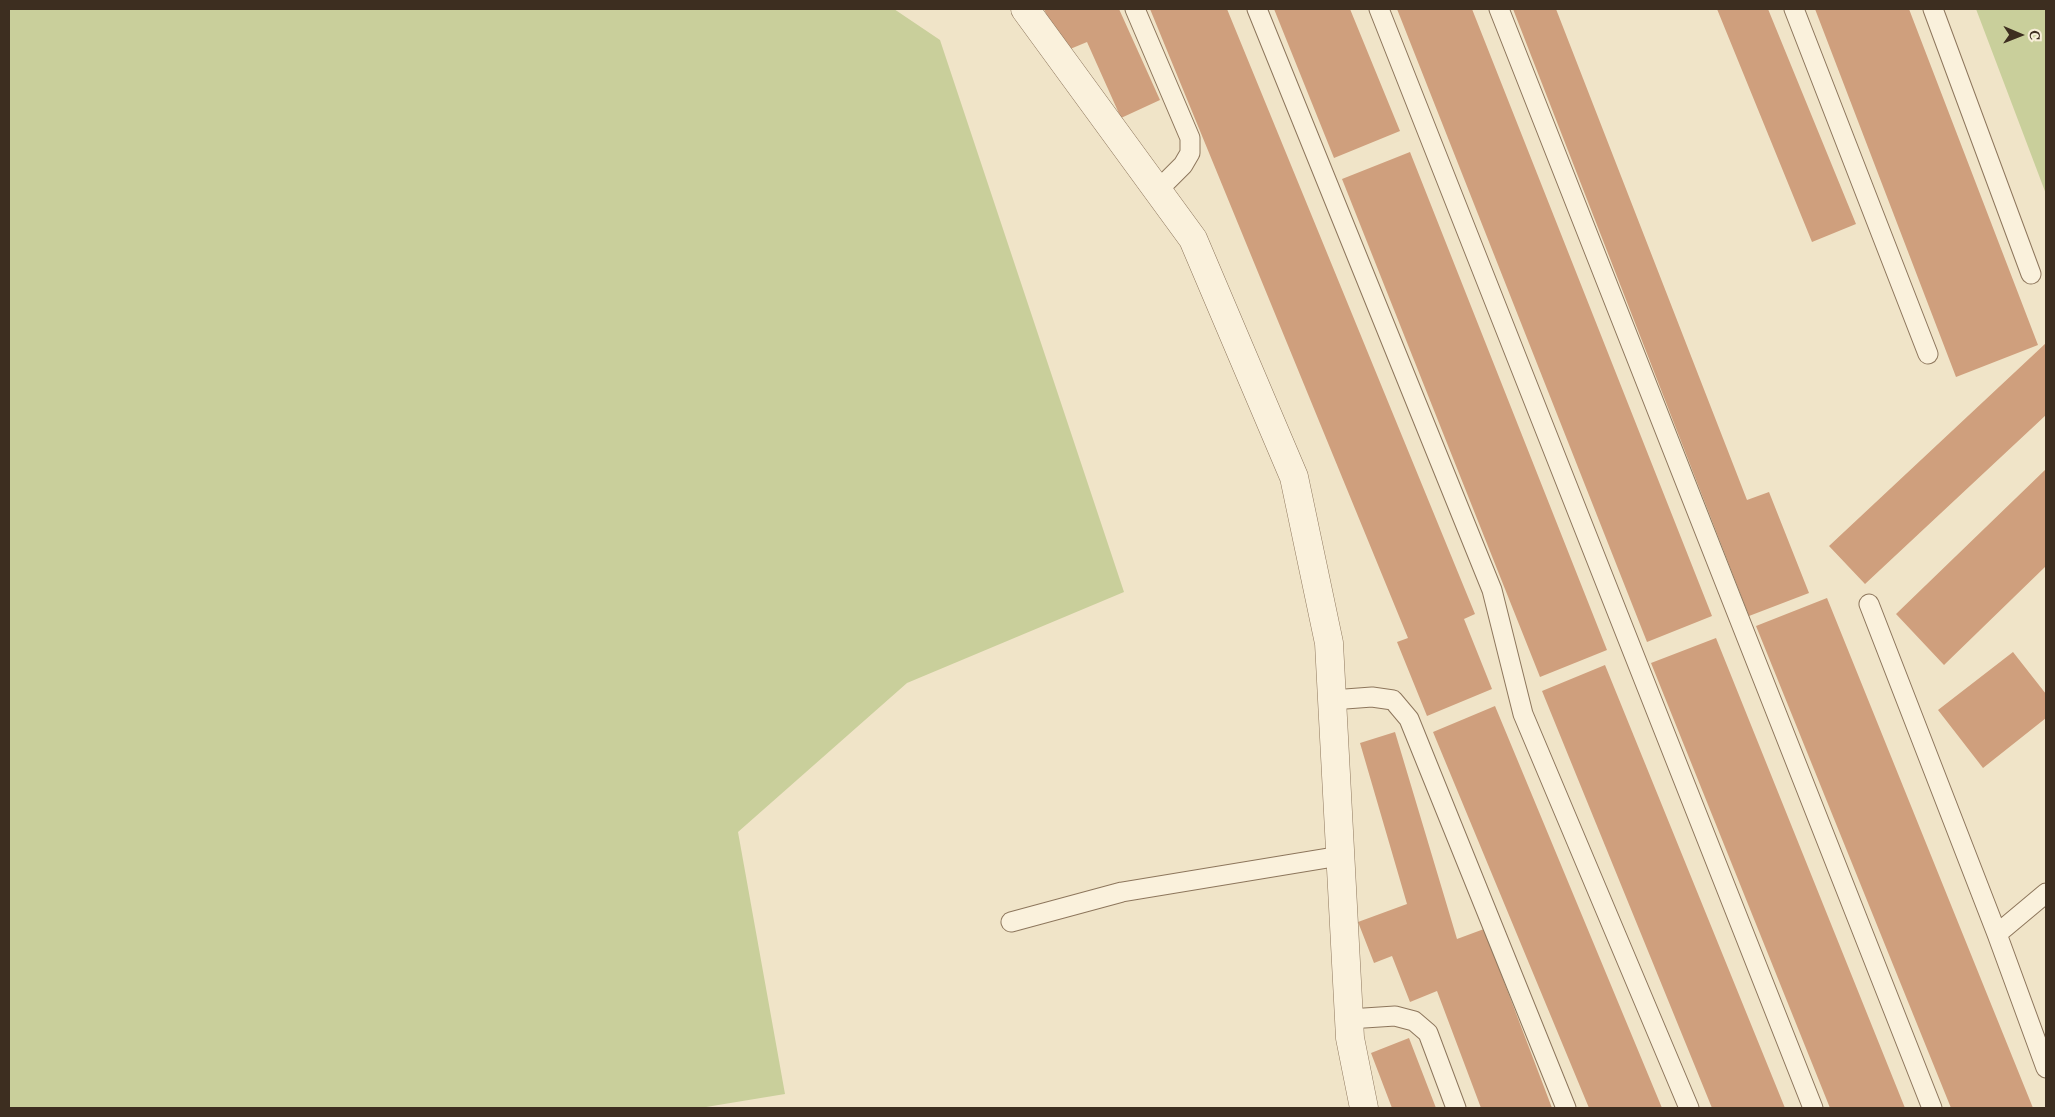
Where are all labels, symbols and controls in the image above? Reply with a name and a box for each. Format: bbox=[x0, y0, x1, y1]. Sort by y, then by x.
north arrow bbox=[1995, 10, 2045, 60]
text: С bbox=[2026, 30, 2044, 40]

